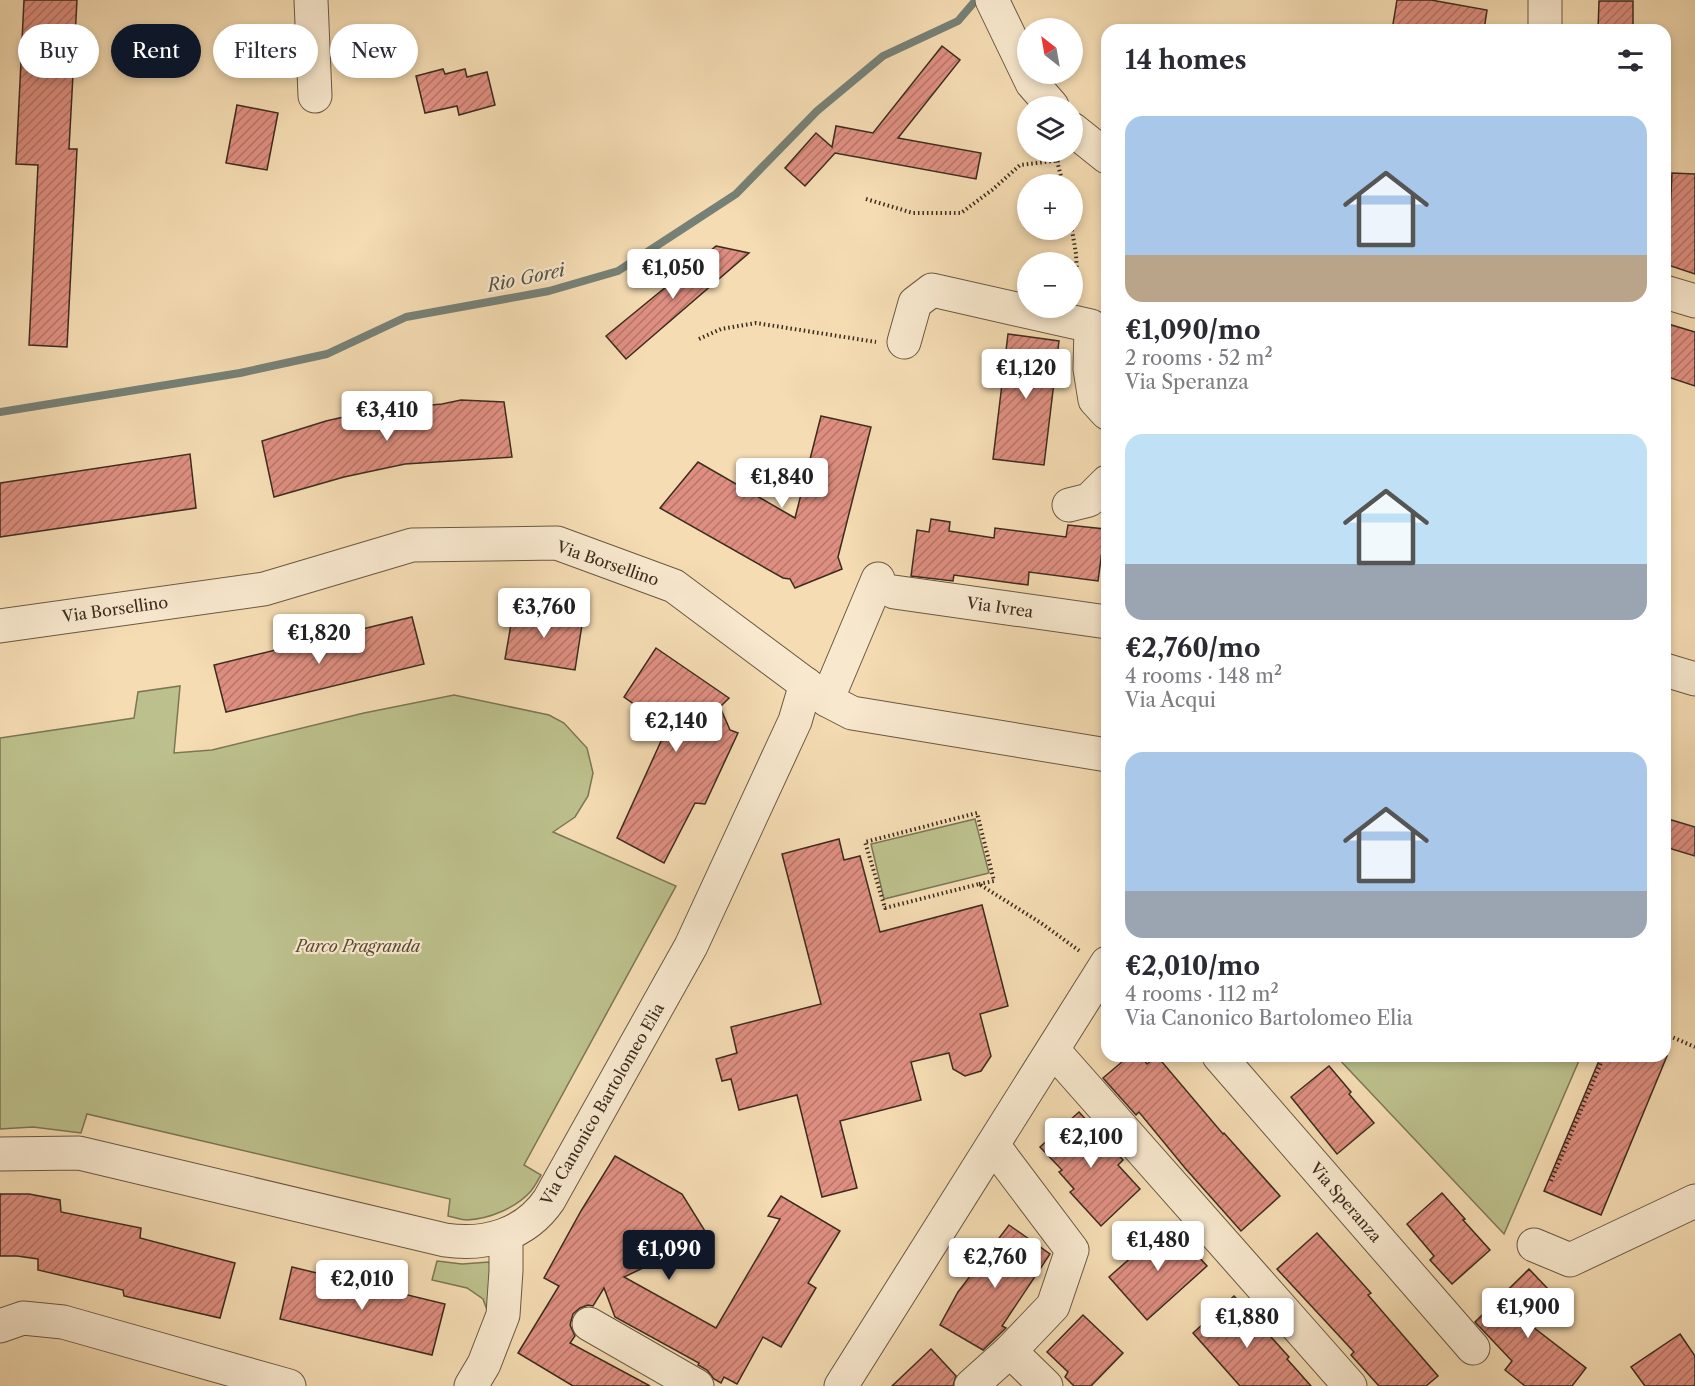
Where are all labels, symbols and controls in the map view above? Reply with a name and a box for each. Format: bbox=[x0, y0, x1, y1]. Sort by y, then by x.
north arrow bbox=[1017, 18, 1083, 84]
map controls bbox=[1017, 18, 1083, 318]
chip: Buy bbox=[18, 24, 99, 78]
chip: Rent bbox=[111, 24, 201, 78]
chip: Filters bbox=[213, 24, 318, 78]
chip: New bbox=[330, 24, 418, 78]
text: 14 homes bbox=[1125, 44, 1247, 76]
icon: filters bbox=[1614, 44, 1647, 77]
button: layers bbox=[1017, 96, 1083, 162]
icon: home bbox=[1332, 155, 1440, 263]
button: + bbox=[1017, 174, 1083, 240]
pin: €1,050 bbox=[624, 249, 722, 300]
button: − bbox=[1017, 252, 1083, 318]
text: €1,050 bbox=[641, 256, 705, 280]
water label: Rio Gorei bbox=[483, 259, 568, 297]
text: €1,090/mo bbox=[1125, 314, 1260, 346]
text: 2 rooms · 52 m² bbox=[1125, 346, 1273, 370]
pin: €1,120 bbox=[977, 349, 1075, 400]
text: €1,120 bbox=[996, 356, 1056, 380]
text: Via Speranza bbox=[1125, 370, 1249, 394]
pin: €3,410 bbox=[338, 391, 436, 442]
text: €3,410 bbox=[356, 398, 418, 422]
pin: €1,840 bbox=[733, 458, 831, 509]
text: €1,840 bbox=[750, 465, 814, 489]
icon: home bbox=[1332, 473, 1440, 581]
street label: Via Borsellino bbox=[553, 536, 662, 590]
pin: €3,760 bbox=[495, 588, 593, 639]
street label: Via Borsellino bbox=[60, 592, 169, 626]
street label: Via Ivrea bbox=[964, 592, 1035, 622]
text: €3,760 bbox=[512, 595, 576, 619]
pin: €1,820 bbox=[270, 614, 368, 665]
text: €1,820 bbox=[287, 621, 351, 645]
text: €2,760/mo bbox=[1125, 632, 1261, 664]
text: 4 rooms · 148 m² bbox=[1125, 664, 1282, 688]
text: Via Acqui bbox=[1125, 688, 1216, 712]
pin: €2,140 bbox=[627, 702, 725, 753]
text: €2,140 bbox=[644, 709, 708, 733]
icon: home bbox=[1332, 791, 1440, 899]
park label: Parco Pragranda bbox=[294, 936, 421, 956]
text: €2,010/mo bbox=[1125, 950, 1260, 982]
text: 4 rooms · 112 m² bbox=[1125, 982, 1279, 1006]
street label: Via Canonico Bartolomeo Elia bbox=[535, 999, 669, 1210]
text: Via Canonico Bartolomeo Elia bbox=[1125, 1006, 1413, 1030]
pin: €2,100 bbox=[1042, 1118, 1140, 1169]
text: €2,100 bbox=[1059, 1125, 1123, 1149]
street label: Via Speranza bbox=[1305, 1157, 1386, 1246]
pin: €1,480 bbox=[1109, 1221, 1207, 1272]
text: €1,480 bbox=[1126, 1228, 1190, 1252]
pin: €1,090 bbox=[620, 1230, 718, 1281]
text: €1,090 bbox=[637, 1237, 701, 1261]
pin: €2,760 bbox=[946, 1238, 1044, 1289]
text: €2,760 bbox=[963, 1245, 1027, 1269]
pin: €2,010 bbox=[313, 1260, 411, 1311]
text: €2,010 bbox=[330, 1267, 394, 1291]
pin: €1,900 bbox=[1479, 1288, 1577, 1339]
text: €1,900 bbox=[1496, 1295, 1560, 1319]
pin: €1,880 bbox=[1198, 1298, 1296, 1349]
text: €1,880 bbox=[1215, 1305, 1279, 1329]

